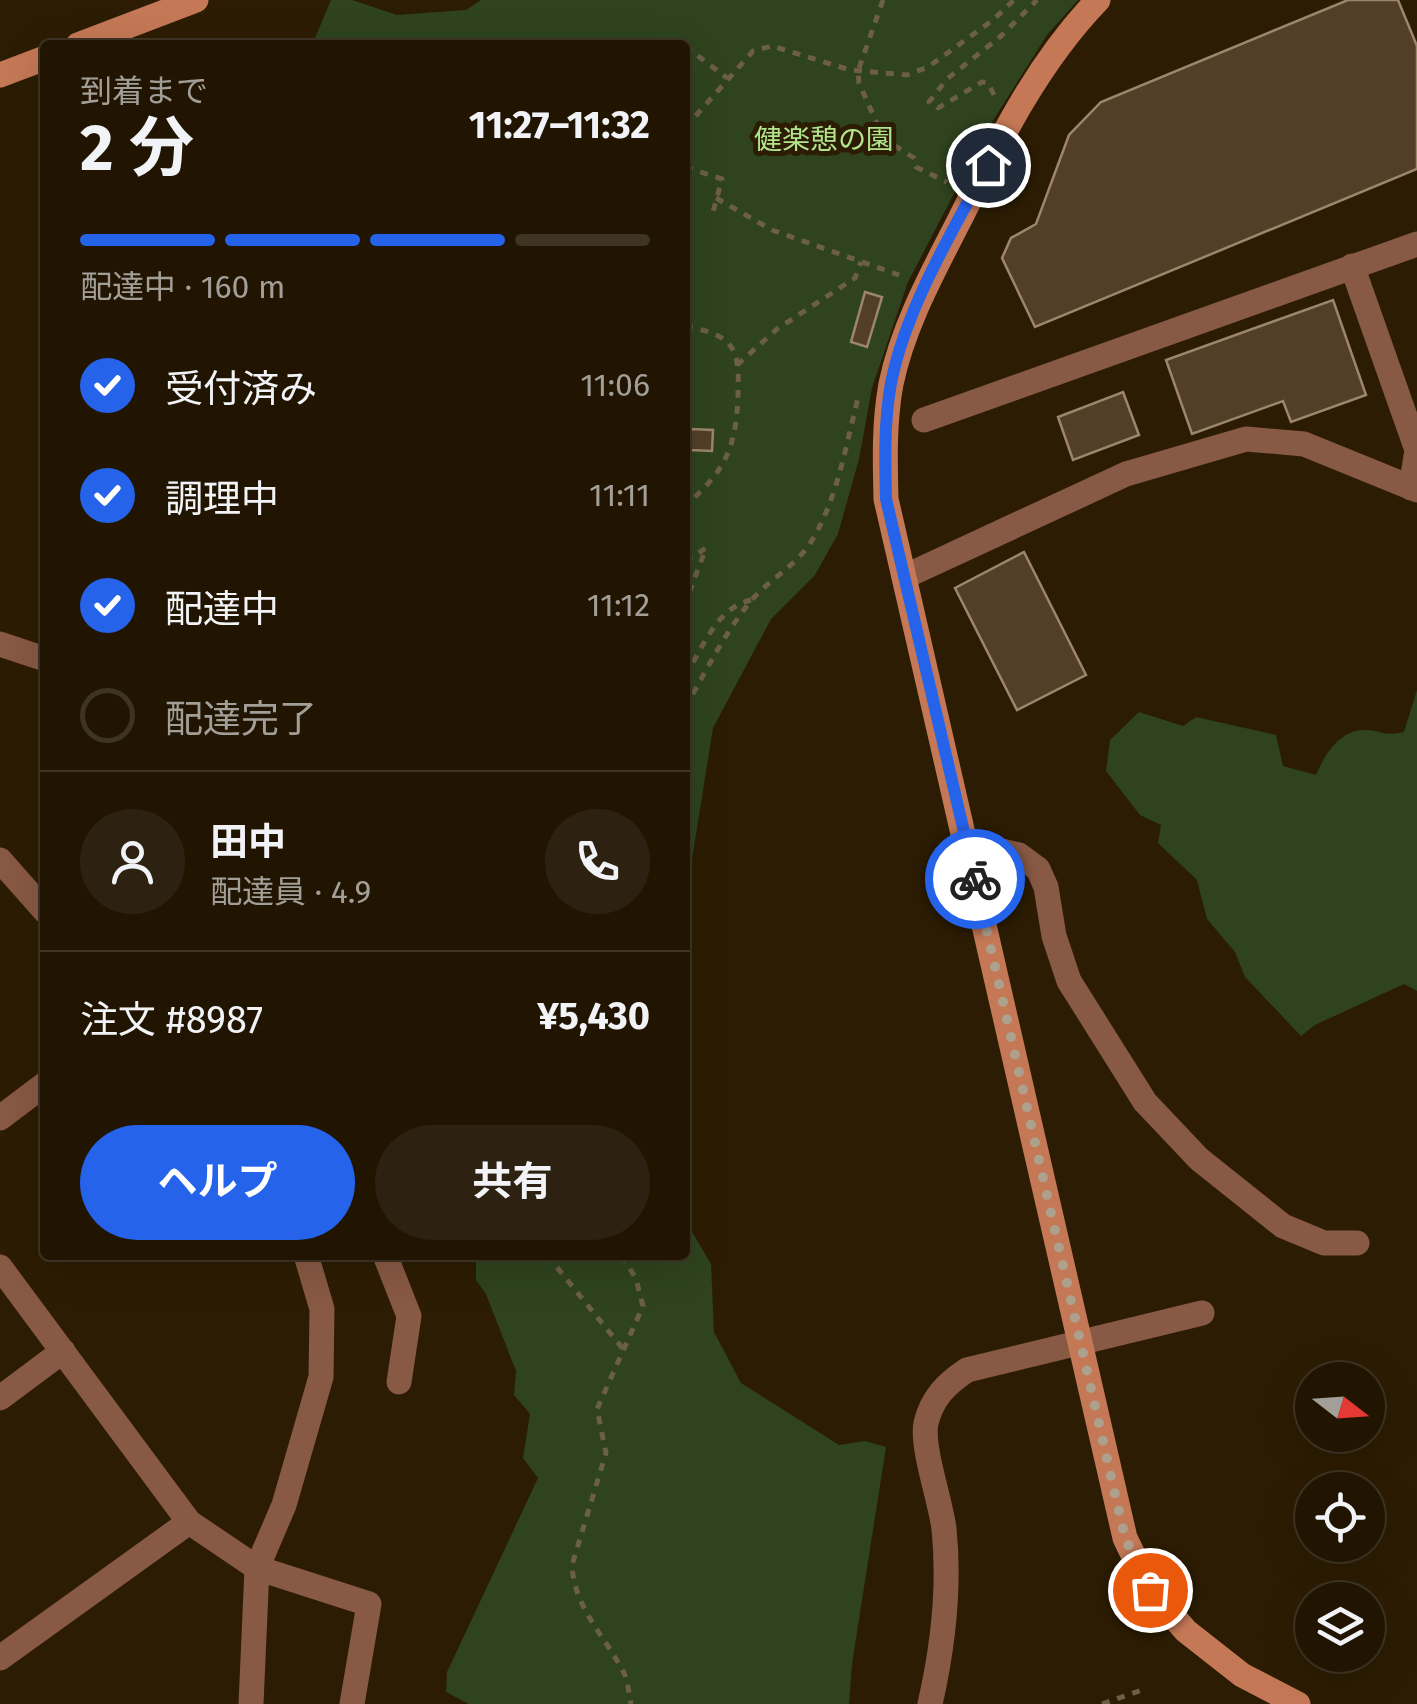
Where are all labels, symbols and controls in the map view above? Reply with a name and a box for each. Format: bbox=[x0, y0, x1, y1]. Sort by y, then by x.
text: 到着まで bbox=[80, 72, 208, 110]
text: 11:27–11:32 bbox=[469, 102, 650, 148]
text: 2 分 bbox=[80, 109, 194, 187]
park label: 健楽憩の園 bbox=[754, 123, 894, 156]
pin bbox=[946, 123, 1031, 208]
icon: home bbox=[961, 138, 1016, 193]
text: 配達中 · 160 m bbox=[80, 268, 285, 306]
icon: check bbox=[80, 358, 135, 413]
text: 受付済み bbox=[165, 366, 317, 412]
text: 11:06 bbox=[580, 366, 650, 404]
icon: check bbox=[80, 468, 135, 523]
text: 調理中 bbox=[165, 476, 279, 522]
text: 11:11 bbox=[589, 476, 650, 514]
icon: check bbox=[80, 578, 135, 633]
text: 配達中 bbox=[165, 586, 279, 632]
text: 11:12 bbox=[587, 586, 650, 624]
text: 配達完了 bbox=[165, 696, 317, 742]
button: person bbox=[80, 809, 185, 914]
button: phone bbox=[545, 809, 650, 914]
text: 田中 bbox=[210, 819, 286, 865]
courier bbox=[925, 829, 1025, 929]
icon: bike bbox=[948, 852, 1003, 907]
text: 配達員 · 4.9 bbox=[210, 873, 371, 911]
text: ¥5,430 bbox=[537, 993, 650, 1039]
text: 注文 #8987 bbox=[80, 997, 263, 1043]
button: ヘルプ bbox=[80, 1125, 355, 1240]
button: 共有 bbox=[375, 1125, 650, 1240]
north arrow bbox=[1295, 1362, 1385, 1452]
map controls bbox=[1295, 1362, 1385, 1672]
button: locate bbox=[1295, 1472, 1385, 1562]
pin bbox=[1108, 1548, 1193, 1633]
icon: bag bbox=[1123, 1563, 1178, 1618]
button: layers bbox=[1295, 1582, 1385, 1672]

